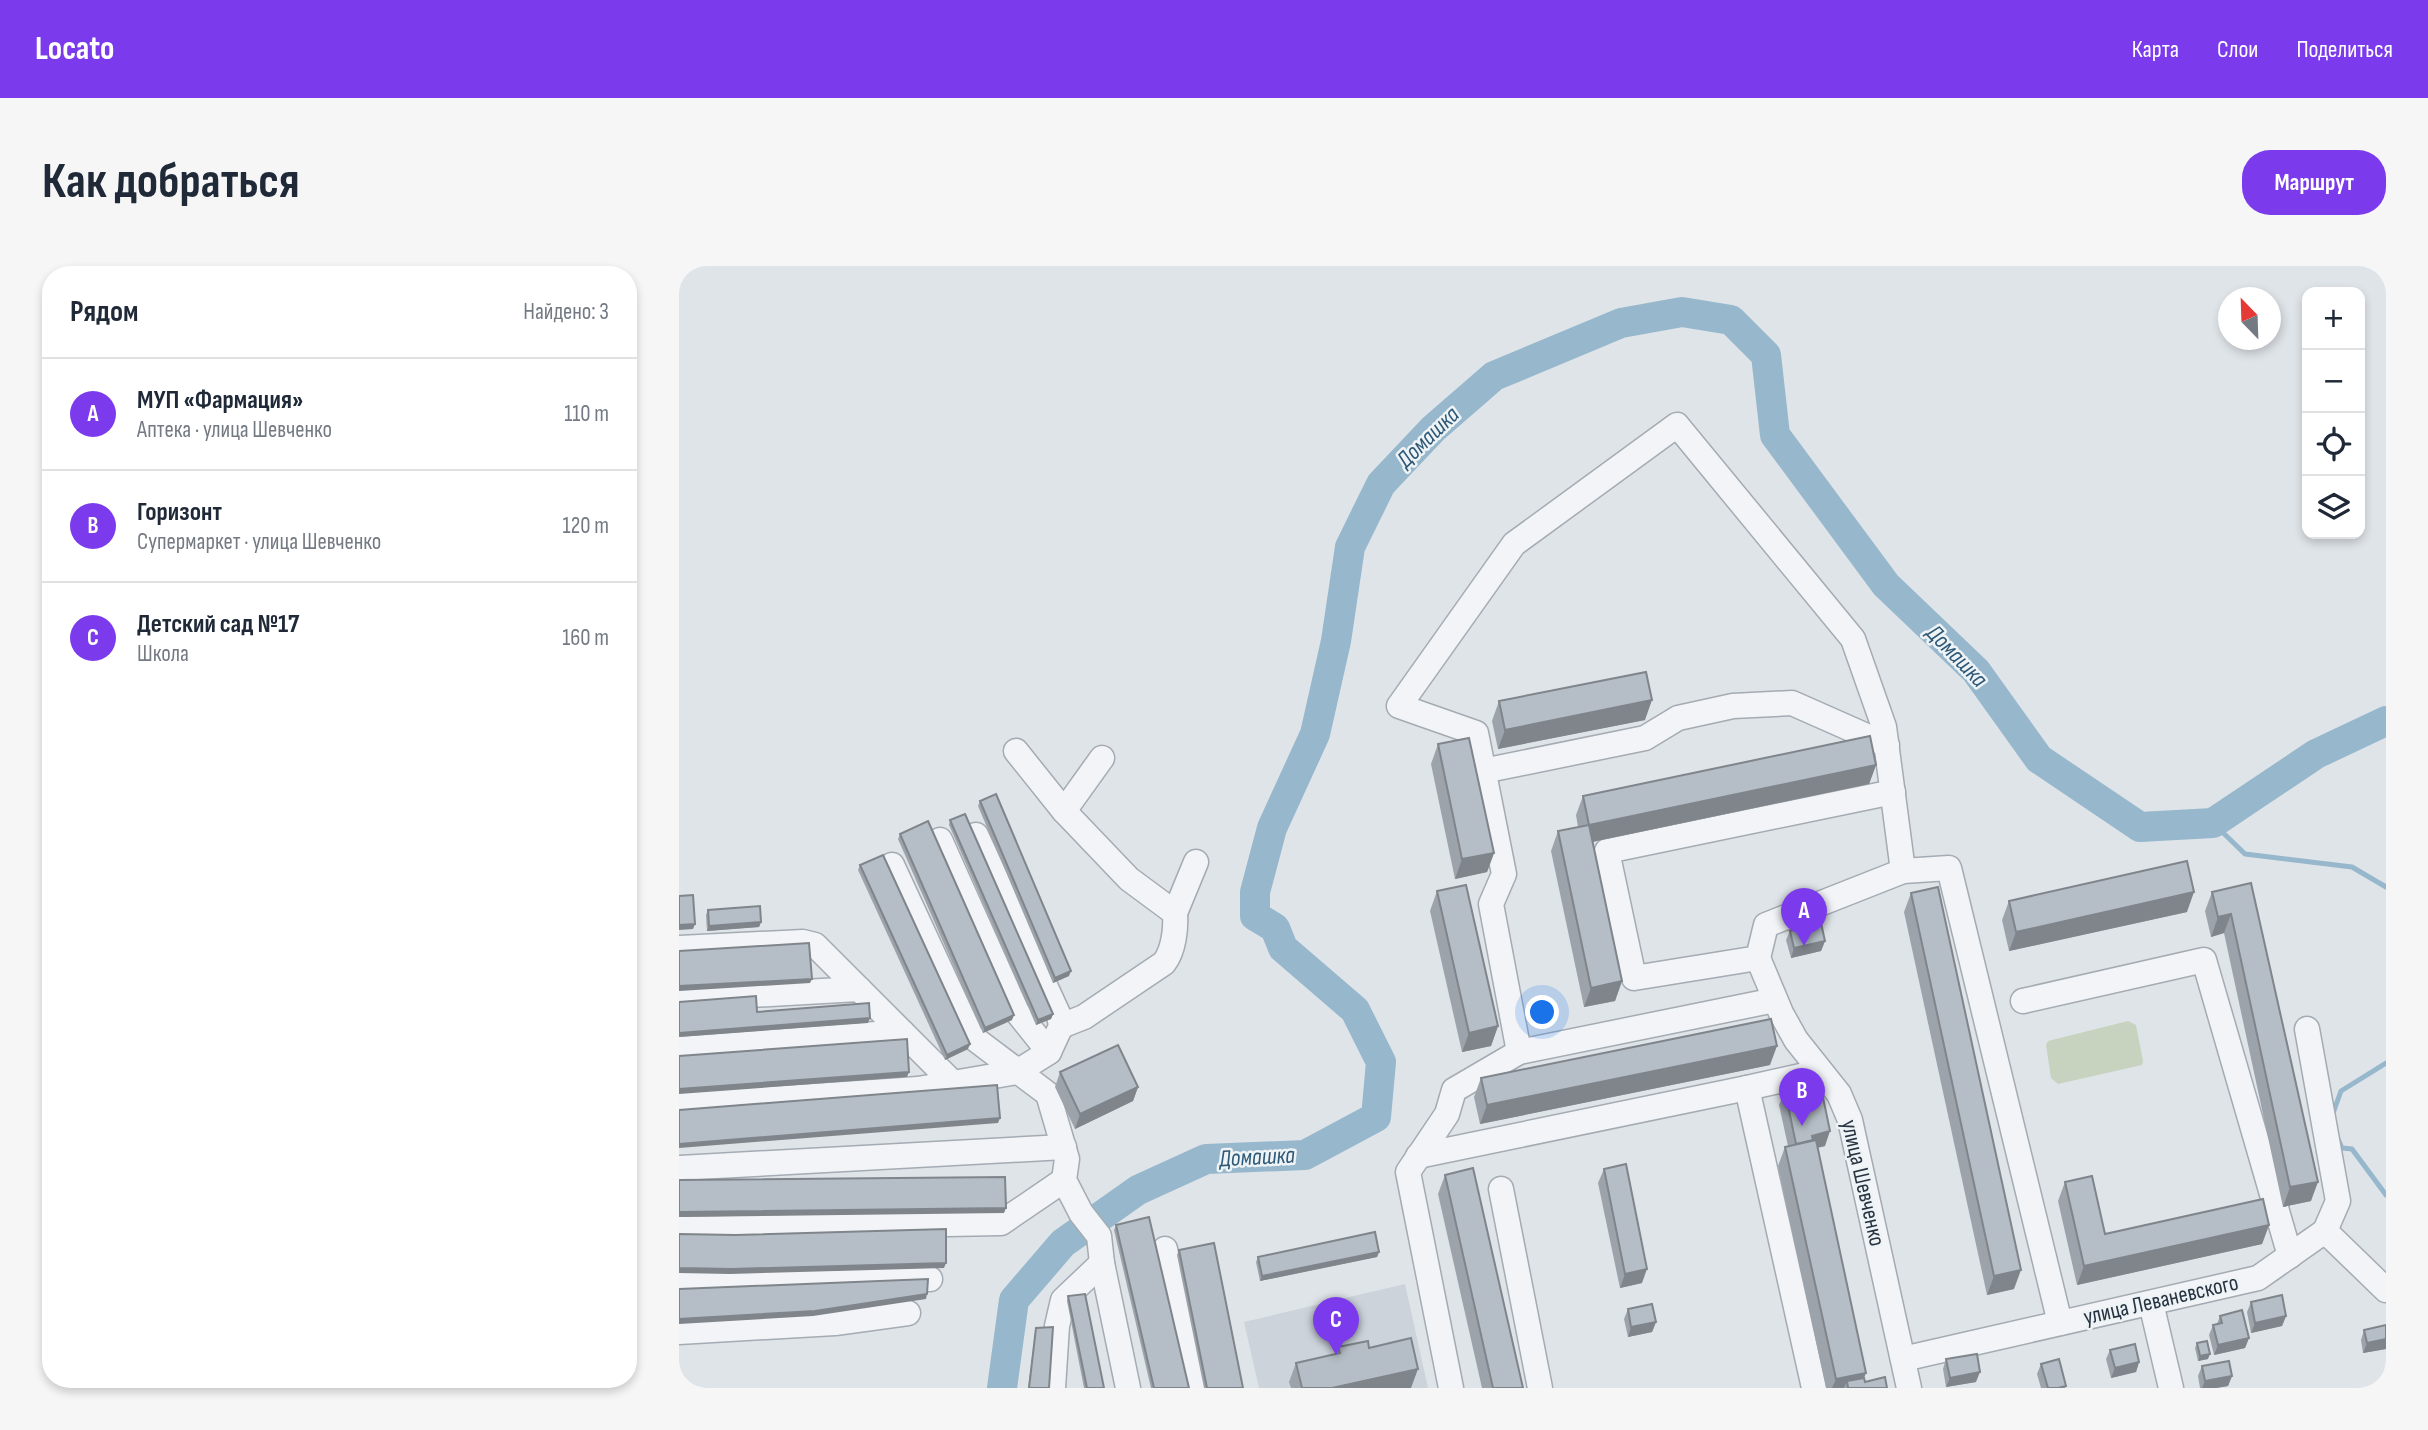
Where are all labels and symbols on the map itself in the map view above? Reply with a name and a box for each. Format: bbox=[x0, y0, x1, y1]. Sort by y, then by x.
north arrow bbox=[2218, 287, 2281, 350]
water label: Домашка bbox=[1390, 400, 1465, 474]
water label: Домашка bbox=[1920, 618, 1994, 693]
pin: A bbox=[1781, 888, 1827, 946]
your location bbox=[1525, 995, 1559, 1029]
pin: B bbox=[1779, 1068, 1825, 1126]
street label: улица Шевченко bbox=[1835, 1117, 1891, 1249]
water label: Домашка bbox=[1217, 1141, 1296, 1174]
street label: улица Леваневского bbox=[2081, 1269, 2241, 1331]
pin: C bbox=[1313, 1297, 1359, 1355]

